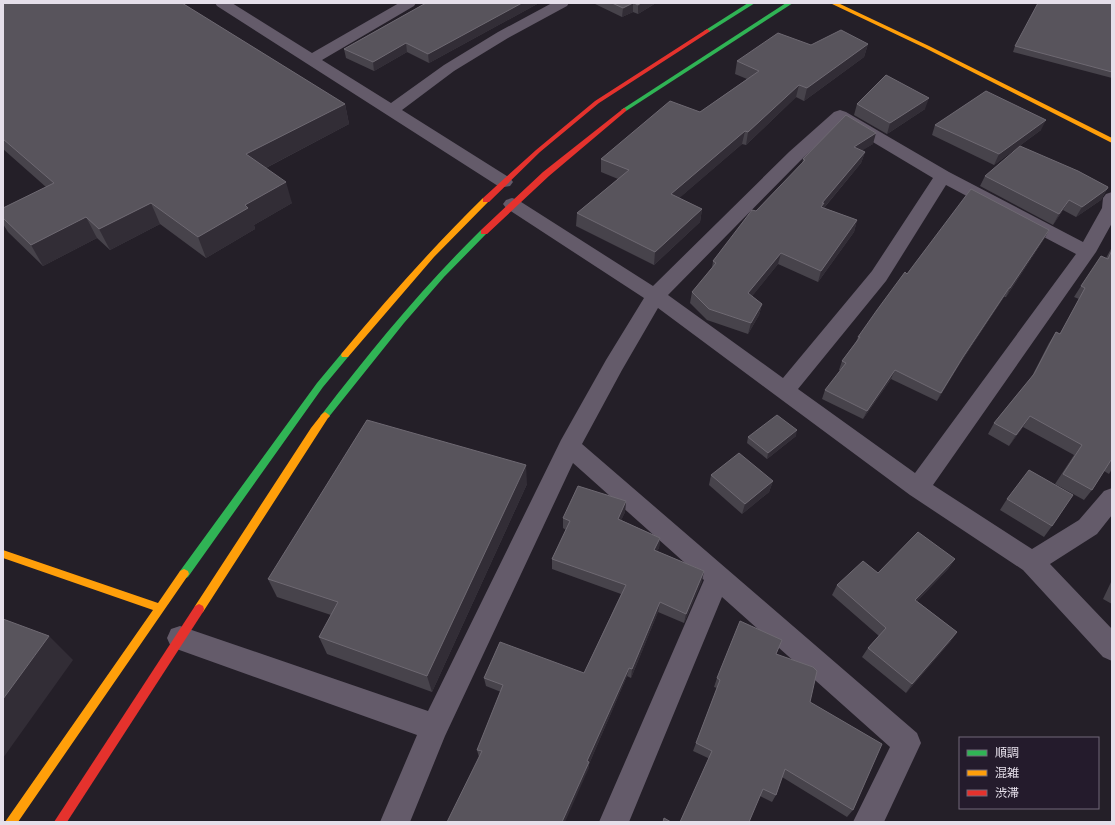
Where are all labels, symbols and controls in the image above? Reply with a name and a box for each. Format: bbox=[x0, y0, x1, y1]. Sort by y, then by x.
legend bbox=[959, 737, 1099, 809]
text: 順調 bbox=[995, 745, 1019, 761]
text: 混雑 bbox=[995, 765, 1019, 781]
text: 渋滞 bbox=[995, 785, 1019, 801]

